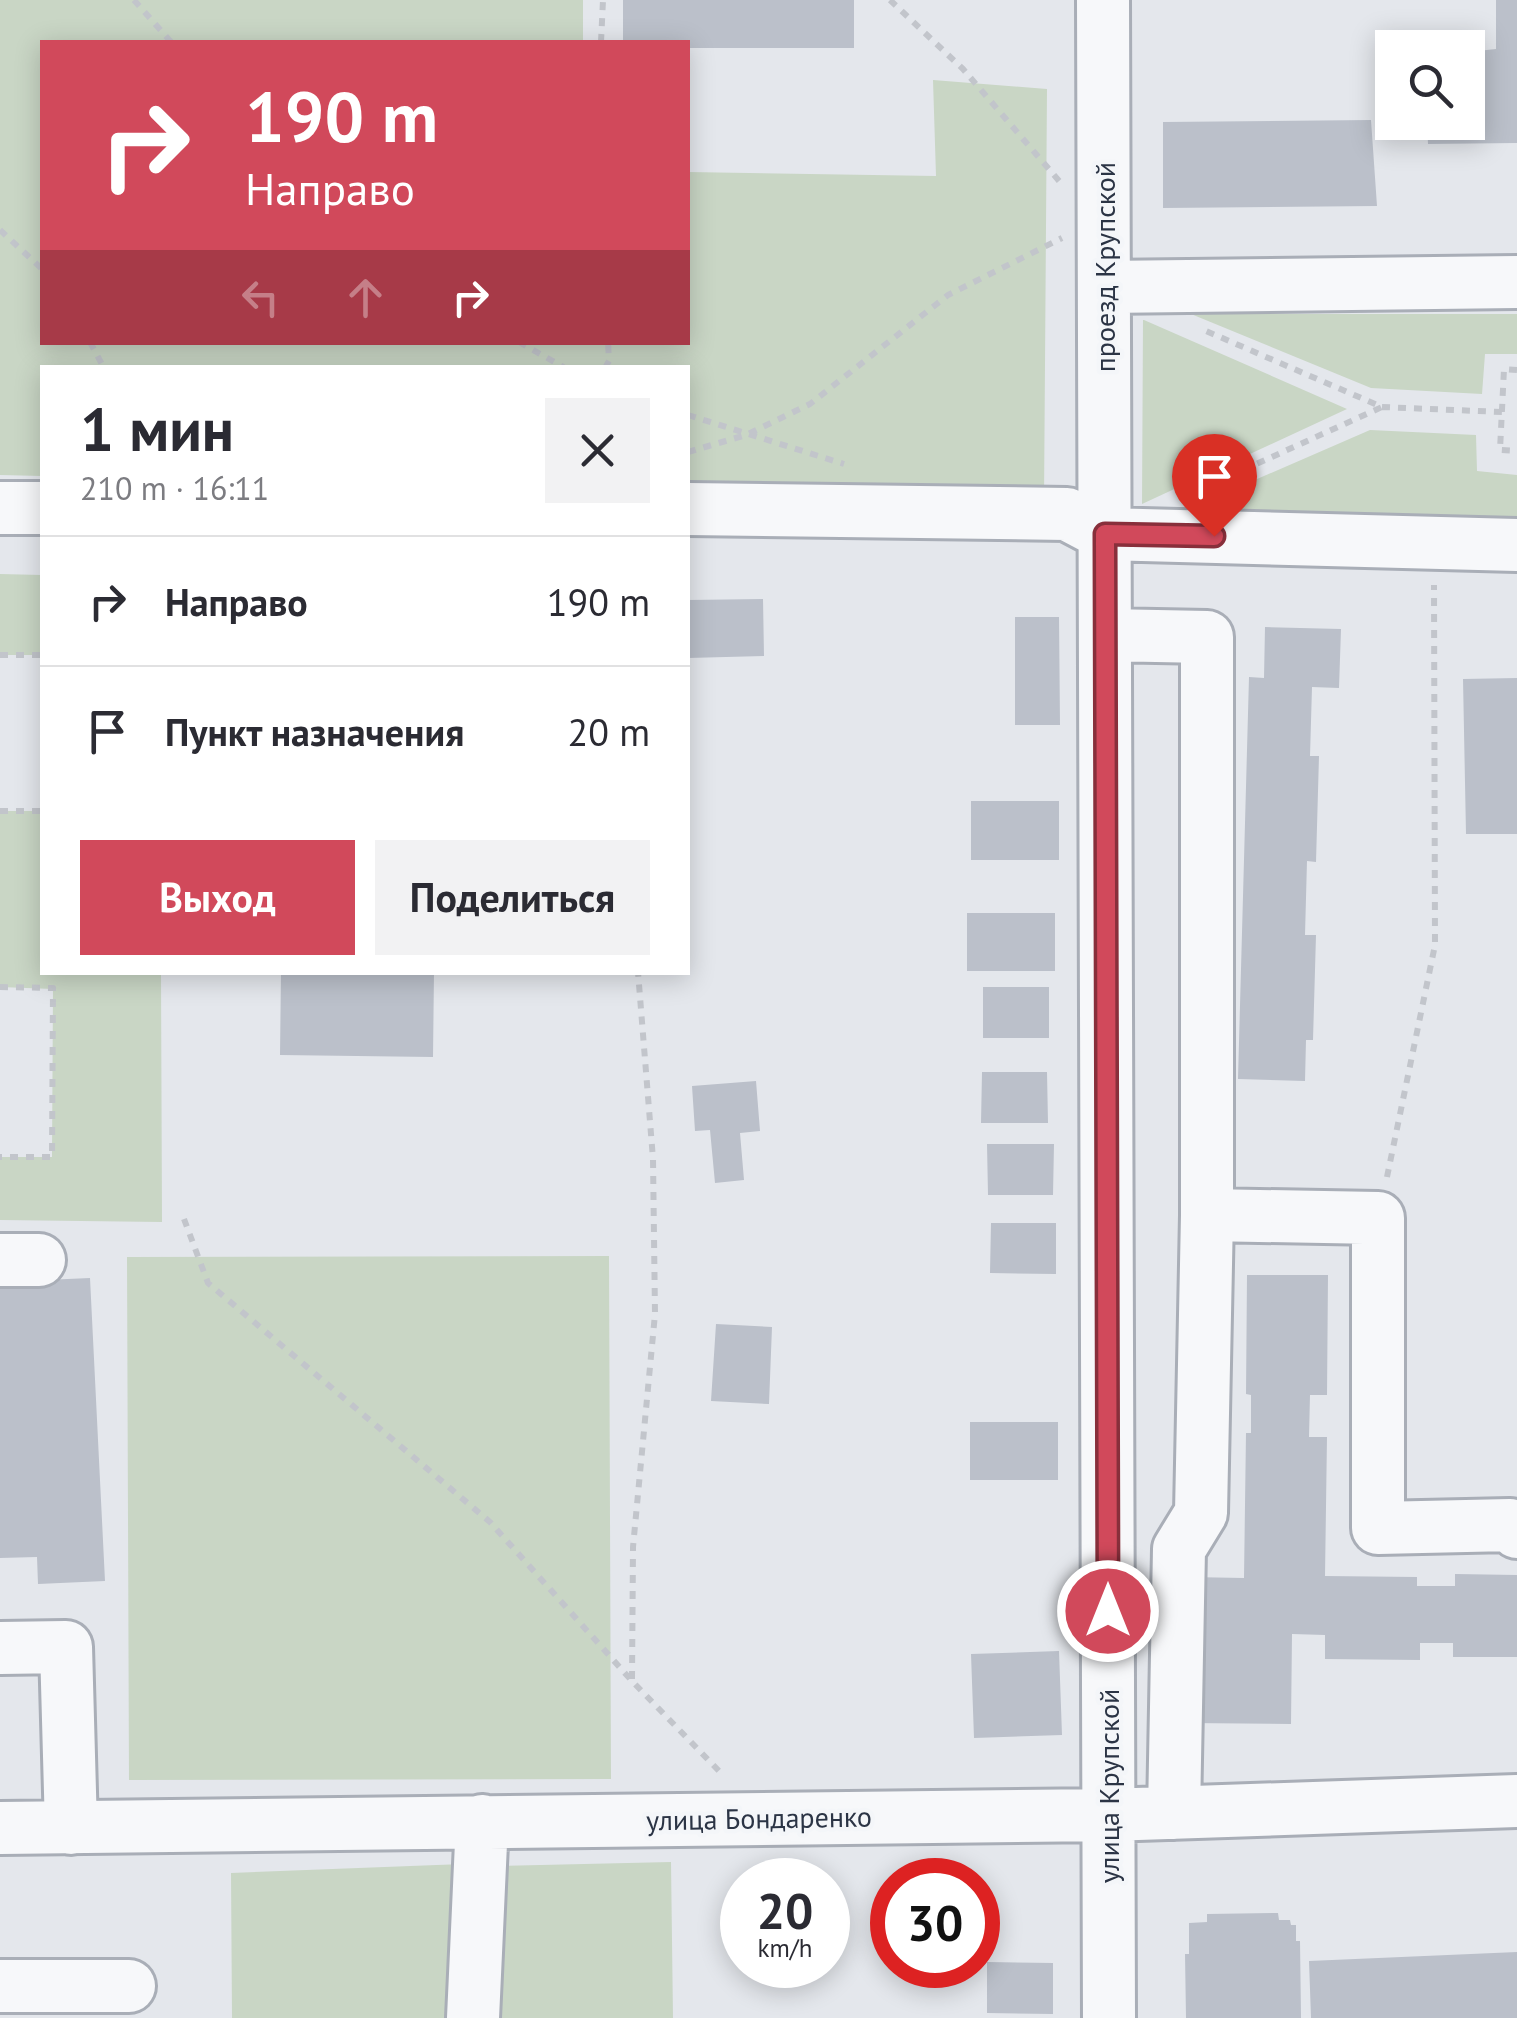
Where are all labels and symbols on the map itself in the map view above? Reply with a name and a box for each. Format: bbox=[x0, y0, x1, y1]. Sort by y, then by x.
street label: проезд Крупской bbox=[1086, 162, 1123, 372]
pin bbox=[1172, 434, 1257, 537]
position arrow bbox=[1056, 1559, 1160, 1663]
street label: улица Крупской bbox=[1090, 1689, 1127, 1883]
street label: улица Бондаренко bbox=[646, 1798, 872, 1838]
speed limit sign: 30 bbox=[870, 1858, 1000, 1988]

